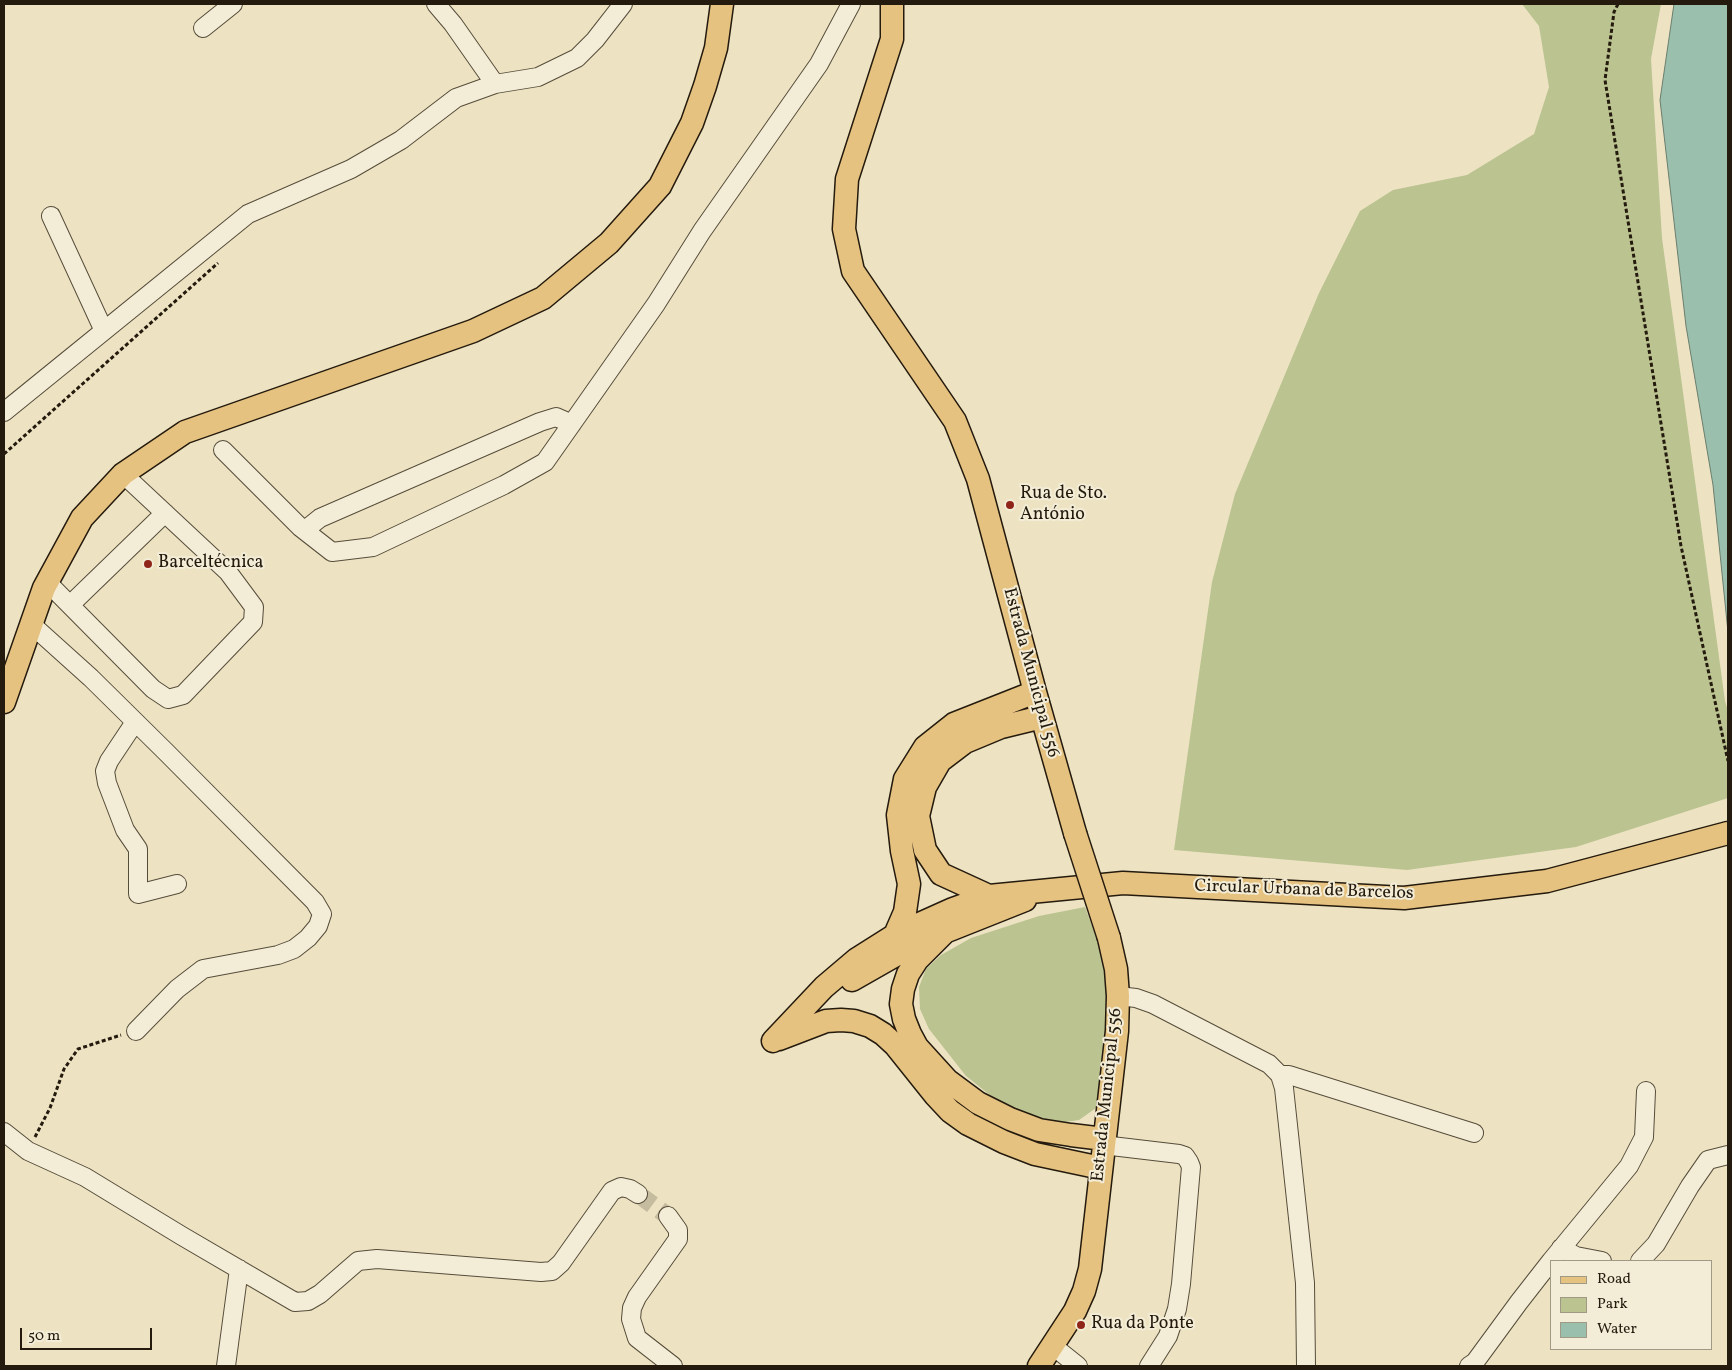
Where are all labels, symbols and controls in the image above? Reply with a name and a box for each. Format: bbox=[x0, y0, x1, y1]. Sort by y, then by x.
place label: Rua de Sto. António bbox=[1020, 484, 1107, 526]
marker: Rua de Sto. António bbox=[1004, 499, 1016, 511]
place label: Barceltécnica bbox=[158, 553, 264, 575]
marker: Barceltécnica bbox=[142, 558, 154, 570]
street label: Estrada Municipal 556 bbox=[997, 586, 1063, 760]
street label: Circular Urbana de Barcelos bbox=[1194, 876, 1414, 906]
street label: Estrada Municipal 556 bbox=[1088, 1007, 1128, 1183]
legend bbox=[1550, 1260, 1712, 1350]
text: Road bbox=[1597, 1269, 1631, 1290]
text: Park bbox=[1597, 1294, 1628, 1315]
place label: Rua da Ponte bbox=[1091, 1314, 1194, 1336]
scale bar bbox=[22, 1318, 155, 1350]
marker: Rua da Ponte bbox=[1075, 1319, 1087, 1331]
text: Water bbox=[1597, 1319, 1637, 1340]
text: 50 m bbox=[28, 1326, 60, 1347]

